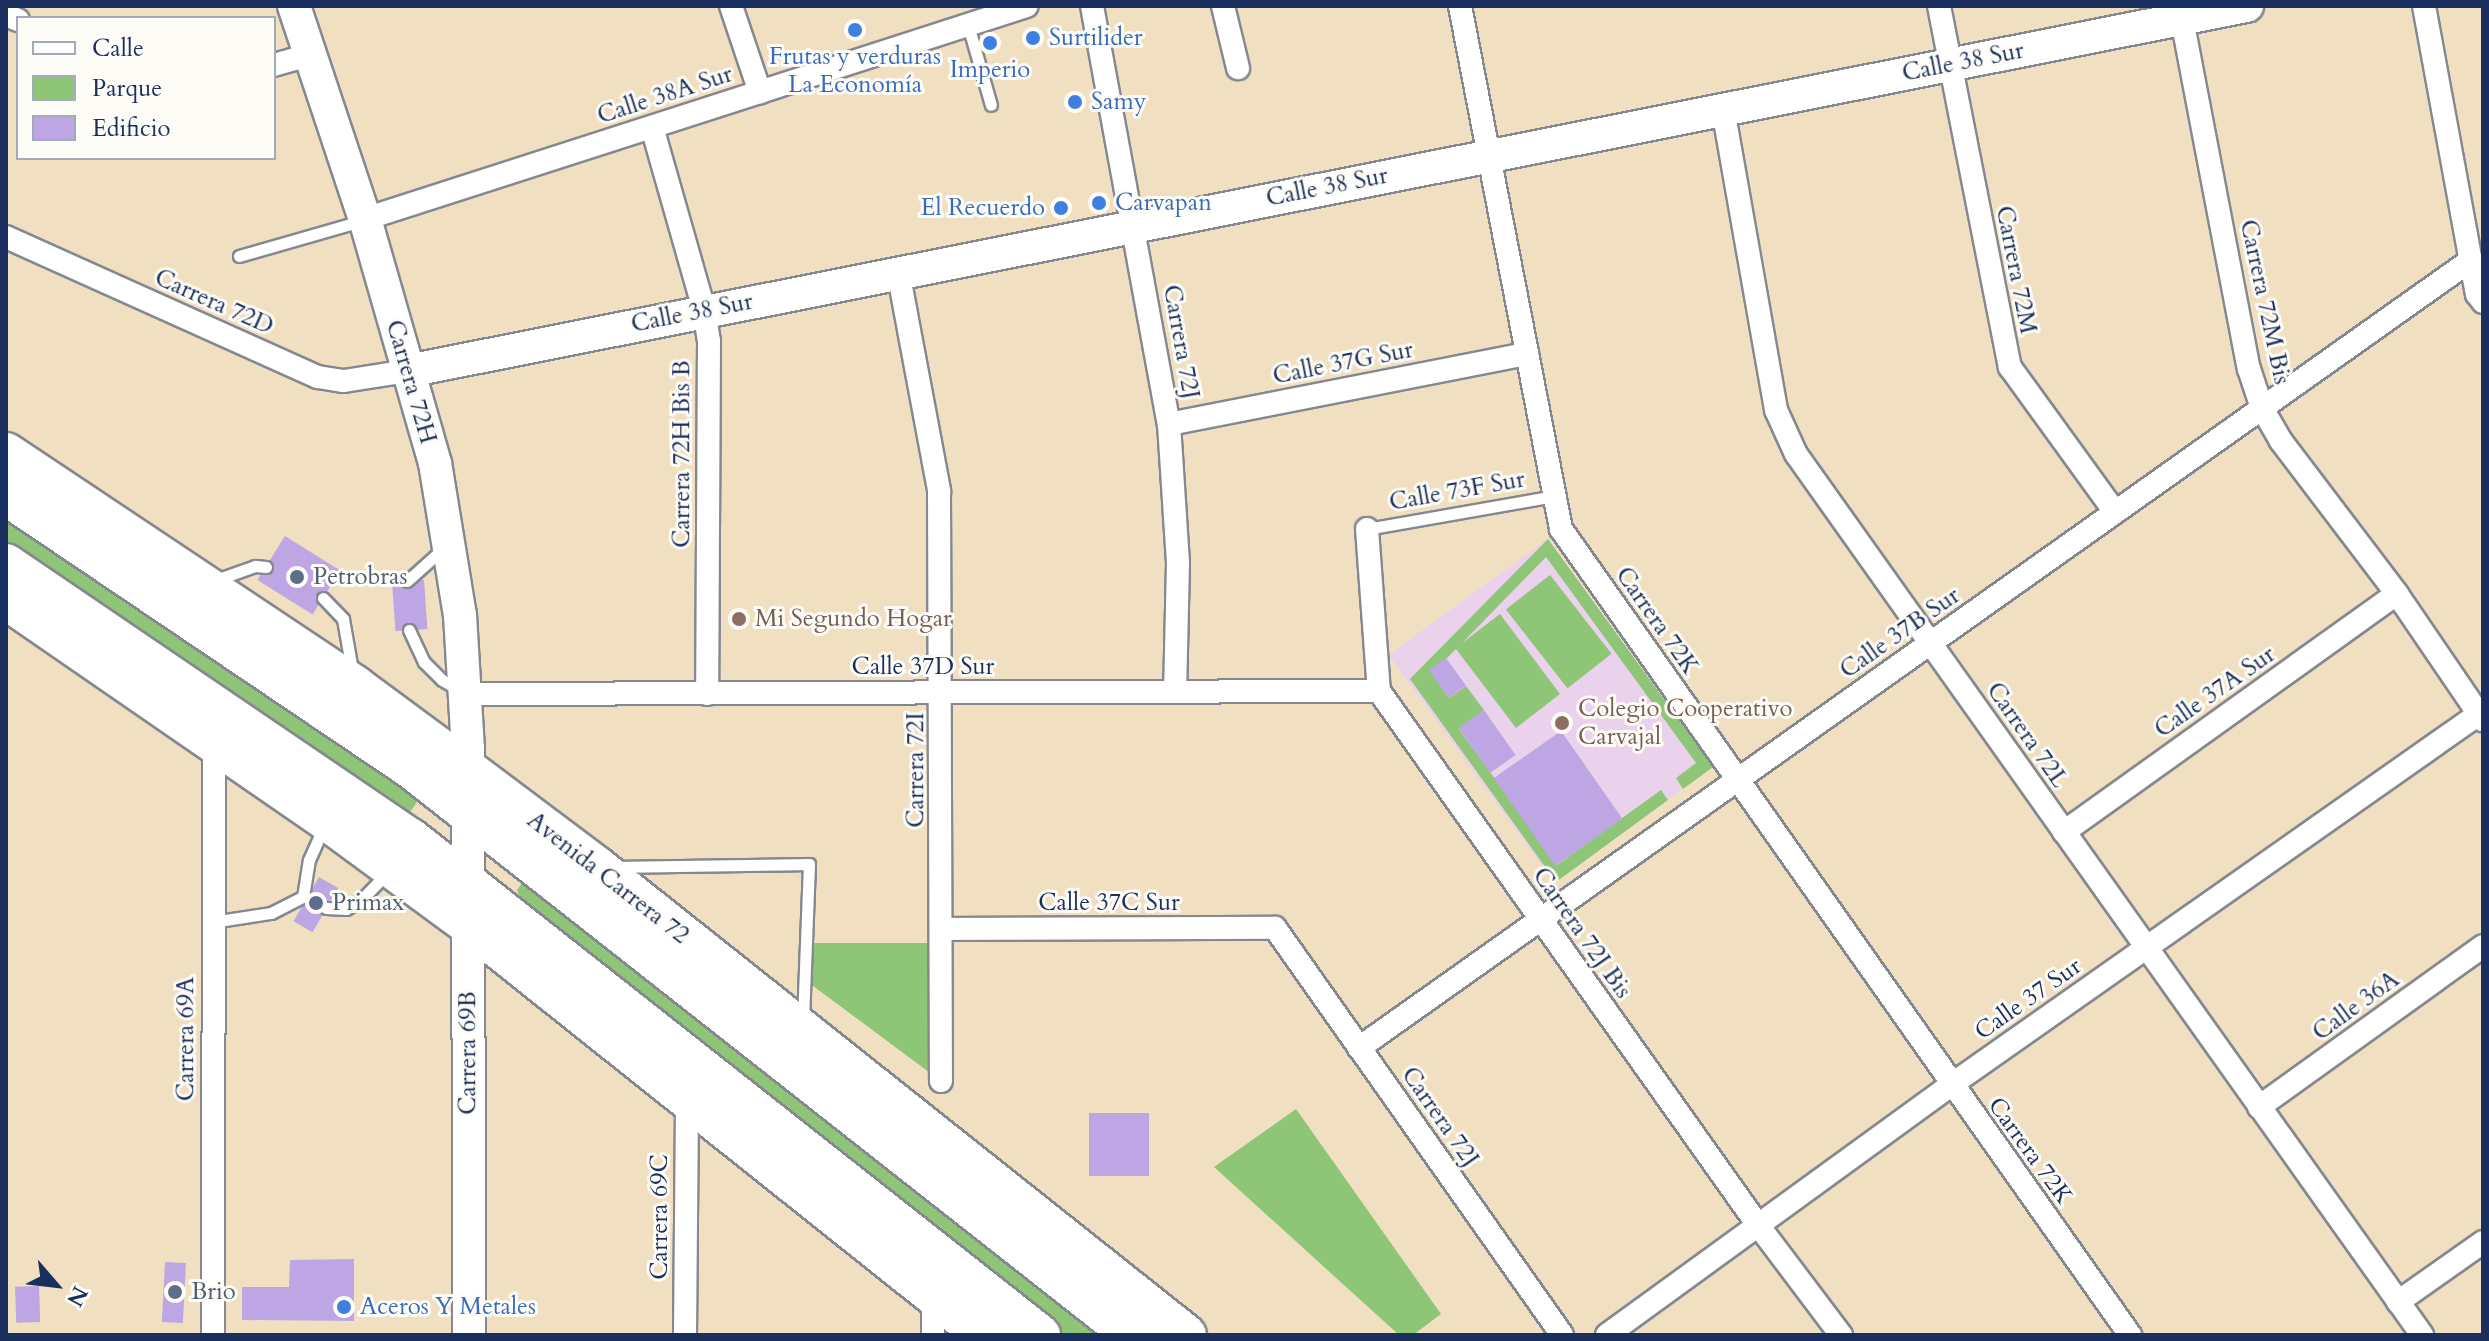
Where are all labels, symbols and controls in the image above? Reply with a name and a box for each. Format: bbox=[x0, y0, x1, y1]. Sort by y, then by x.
legend bbox=[16, 16, 276, 160]
marker: Frutas y verduras La Economía bbox=[846, 21, 864, 39]
place label: Surtilider bbox=[1049, 24, 1143, 52]
marker: Surtilider bbox=[1024, 29, 1042, 47]
text: Calle bbox=[92, 32, 144, 65]
marker: Imperio bbox=[981, 34, 999, 52]
street label: Calle 38 Sur bbox=[1900, 36, 2026, 88]
place label: Frutas y verduras La Economía bbox=[769, 43, 941, 99]
place label: Imperio bbox=[950, 56, 1030, 84]
street label: Calle 38A Sur bbox=[594, 60, 736, 130]
text: Parque bbox=[92, 72, 162, 105]
place label: Samy bbox=[1091, 88, 1146, 116]
marker: Samy bbox=[1066, 93, 1084, 111]
text: Edificio bbox=[92, 112, 171, 145]
street label: Calle 38 Sur bbox=[1264, 161, 1390, 213]
place label: Carvapan bbox=[1115, 189, 1212, 217]
place label: El Recuerdo bbox=[921, 194, 1045, 222]
marker: Carvapan bbox=[1090, 194, 1108, 212]
marker: El Recuerdo bbox=[1052, 199, 1070, 217]
street label: Carrera 72M bbox=[1989, 204, 2043, 336]
street label: Carrera 72M Bis bbox=[2234, 217, 2296, 387]
street label: Carrera 72D bbox=[150, 263, 278, 341]
street label: Carrera 72J bbox=[1157, 283, 1205, 401]
street label: Calle 38 Sur bbox=[629, 287, 755, 339]
street label: Carrera 72H bbox=[380, 317, 442, 447]
street label: Calle 37G Sur bbox=[1270, 335, 1416, 391]
street label: Carrera 72H Bis B bbox=[668, 360, 696, 548]
street label: Calle 73F Sur bbox=[1387, 465, 1527, 517]
street label: Carrera 72K bbox=[1609, 561, 1705, 681]
place label: Petrobras bbox=[313, 563, 407, 591]
marker: Petrobras bbox=[288, 568, 306, 586]
street label: Calle 37B Sur bbox=[1835, 581, 1965, 685]
place label: Mi Segundo Hogar bbox=[755, 605, 952, 633]
marker: Mi Segundo Hogar bbox=[730, 610, 748, 628]
street label: Calle 37A Sur bbox=[2149, 640, 2281, 744]
street label: Calle 37D Sur bbox=[852, 653, 994, 681]
street label: Carrera 72L bbox=[1980, 677, 2074, 793]
place label: Colegio Cooperativo Carvajal bbox=[1578, 695, 1792, 751]
street label: Carrera 72I bbox=[902, 712, 930, 828]
marker: Colegio Cooperativo Carvajal bbox=[1553, 714, 1571, 732]
street label: Avenida Carrera 72 bbox=[521, 806, 695, 950]
street label: Carrera 72J Bis bbox=[1526, 862, 1638, 1004]
place label: Primax bbox=[332, 889, 404, 917]
street label: Calle 37C Sur bbox=[1038, 889, 1180, 917]
marker: Primax bbox=[307, 894, 325, 912]
street label: Calle 37 Sur bbox=[1969, 952, 2087, 1046]
street label: Calle 36A bbox=[2307, 965, 2405, 1047]
street label: Carrera 69A bbox=[172, 977, 200, 1101]
street label: Carrera 69B bbox=[454, 991, 482, 1115]
street label: Carrera 72J bbox=[1395, 1061, 1485, 1173]
street label: Carrera 72K bbox=[1982, 1092, 2078, 1210]
street label: Carrera 69C bbox=[646, 1154, 674, 1280]
north arrow bbox=[16, 1245, 96, 1325]
place label: Brio bbox=[191, 1278, 236, 1306]
text: N bbox=[59, 1281, 95, 1312]
marker: Brio bbox=[166, 1283, 184, 1301]
place label: Aceros Y Metales bbox=[360, 1293, 536, 1321]
marker: Aceros Y Metales bbox=[335, 1298, 353, 1316]

